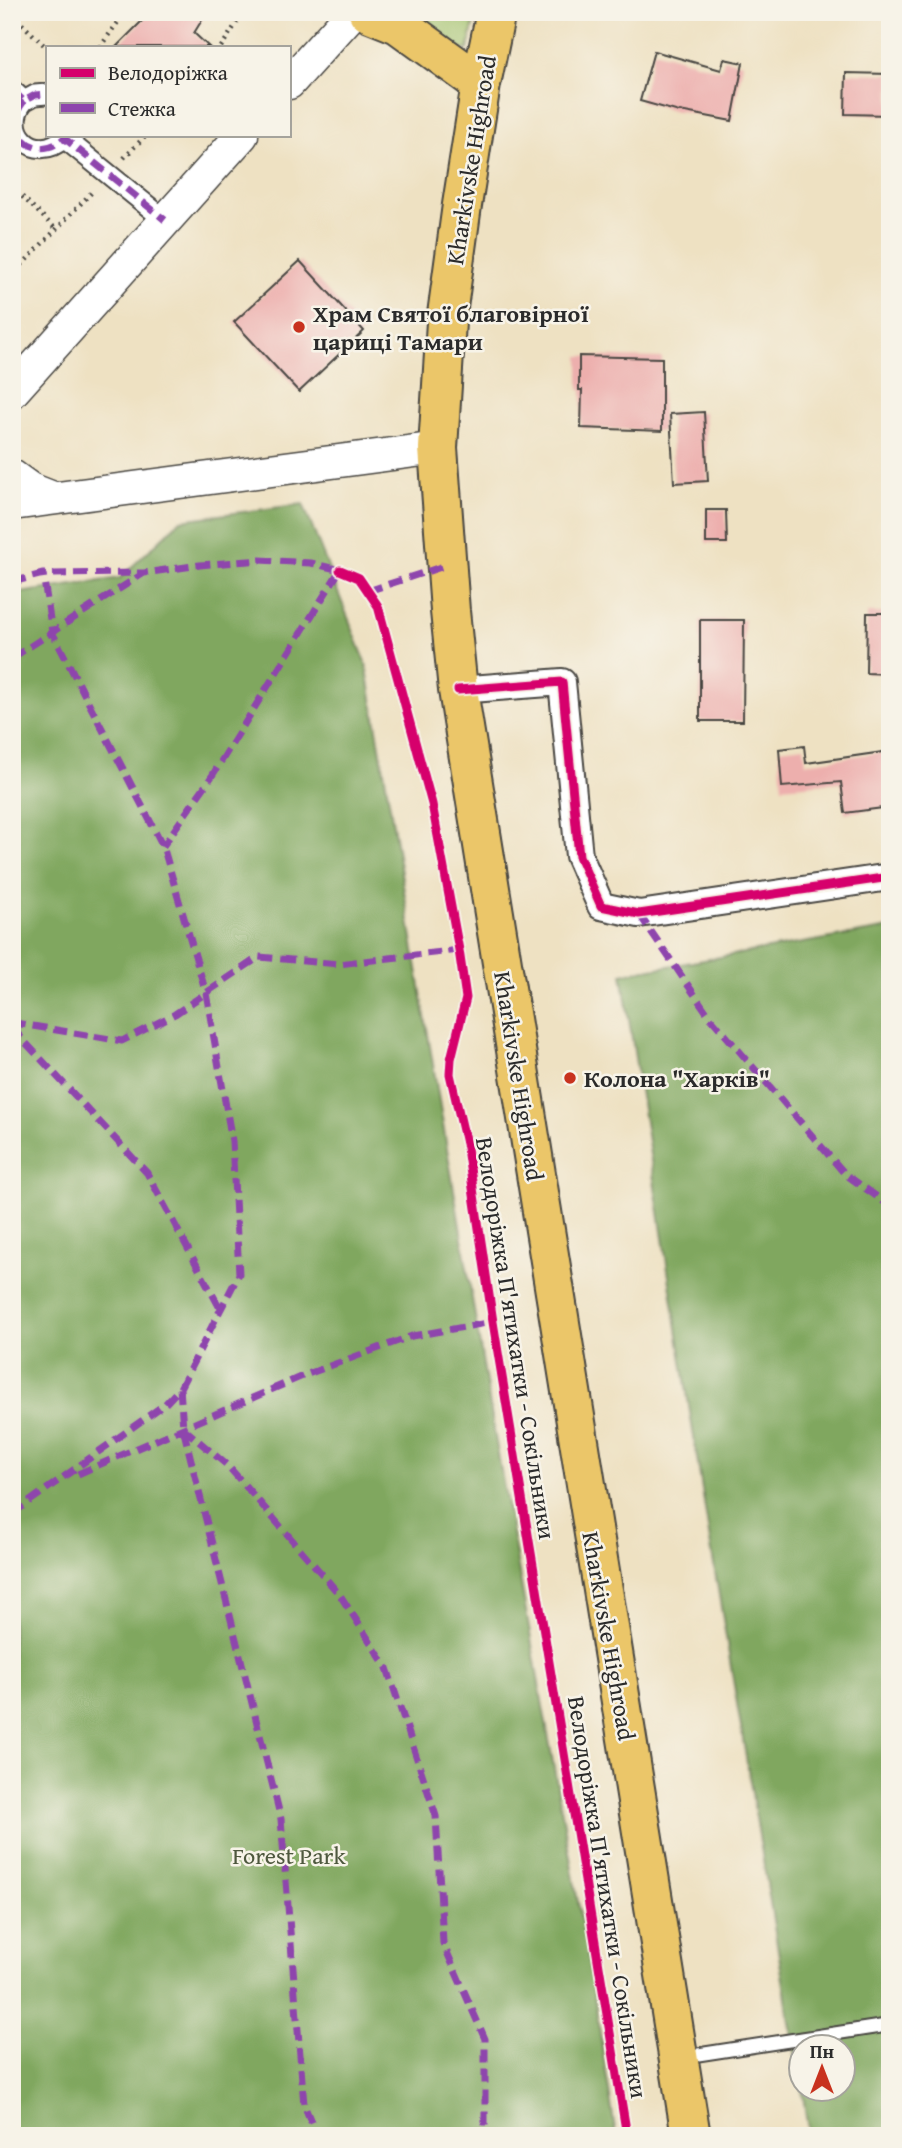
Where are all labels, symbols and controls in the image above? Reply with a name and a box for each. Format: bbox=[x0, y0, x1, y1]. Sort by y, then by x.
legend bbox=[46, 46, 290, 136]
street label: Kharkivske Highroad bbox=[437, 53, 505, 267]
text: Велодоріжка bbox=[108, 57, 228, 88]
text: Стежка bbox=[108, 93, 176, 124]
place label: Храм Святої благовірної цариці Тамари bbox=[313, 296, 589, 359]
marker: Храм Святої благовірної цариці Тамари bbox=[291, 319, 307, 335]
street label: Kharkivske Highroad bbox=[485, 969, 553, 1183]
place label: Колона "Харків" bbox=[584, 1061, 770, 1096]
marker: Колона "Харків" bbox=[562, 1070, 578, 1086]
street label: Велодоріжка П'ятихатки - Сокільники bbox=[467, 1134, 565, 1542]
street label: Kharkivske Highroad bbox=[573, 1529, 645, 1743]
street label: Велодоріжка П'ятихатки - Сокільники bbox=[559, 1693, 657, 2101]
park label: Forest Park bbox=[232, 1838, 347, 1873]
north arrow bbox=[786, 2032, 856, 2102]
text: Пн bbox=[810, 2037, 835, 2065]

